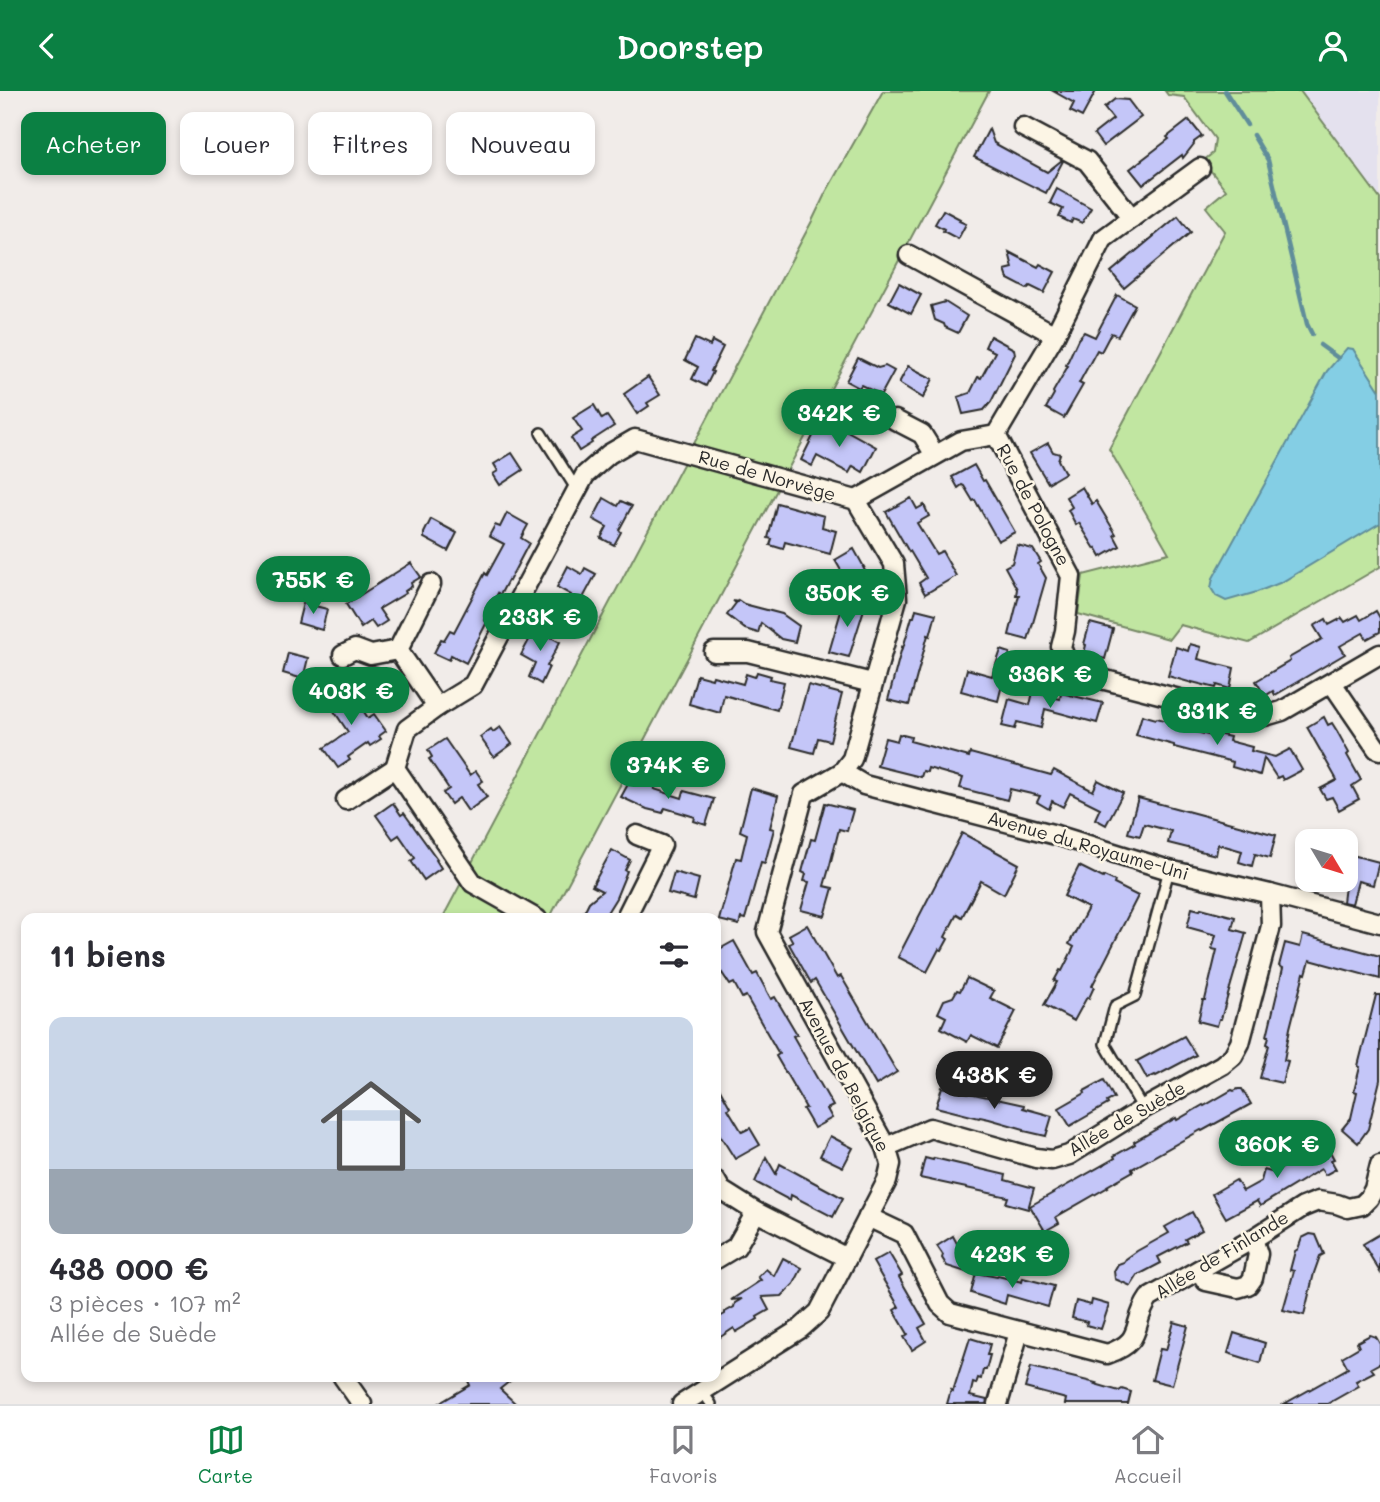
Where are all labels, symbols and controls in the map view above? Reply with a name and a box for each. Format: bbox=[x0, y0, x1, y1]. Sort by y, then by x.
text: Doorstep bbox=[616, 25, 764, 67]
icon: back bbox=[28, 27, 66, 65]
icon: person bbox=[1314, 27, 1352, 65]
chip: Acheter bbox=[21, 112, 166, 175]
chip: Louer bbox=[180, 112, 294, 175]
chip: Filtres bbox=[308, 112, 432, 175]
chip: Nouveau bbox=[446, 112, 595, 175]
pin: 342K € bbox=[782, 389, 896, 449]
text: 342K € bbox=[797, 397, 881, 427]
street label: Rue de Pologne bbox=[992, 439, 1076, 570]
street label: Rue de Norvège bbox=[696, 444, 839, 506]
pin: 755K € bbox=[256, 557, 370, 616]
text: 755K € bbox=[272, 564, 354, 594]
pin: 350K € bbox=[790, 569, 904, 629]
text: 350K € bbox=[805, 577, 889, 607]
pin: 233K € bbox=[483, 594, 597, 653]
text: 233K € bbox=[499, 601, 581, 631]
pin: 336K € bbox=[993, 651, 1107, 710]
text: 336K € bbox=[1008, 658, 1092, 688]
pin: 403K € bbox=[294, 667, 408, 727]
text: 403K € bbox=[308, 675, 394, 705]
pin: 331K € bbox=[1160, 687, 1274, 747]
text: 331K € bbox=[1177, 695, 1257, 725]
pin: 374K € bbox=[611, 741, 725, 801]
text: 374K € bbox=[626, 749, 710, 779]
street label: Avenue du Royaume-Uni bbox=[985, 805, 1192, 885]
north arrow bbox=[1295, 829, 1358, 893]
map controls bbox=[1295, 829, 1358, 892]
text: 11 biens bbox=[49, 935, 166, 975]
icon: filters bbox=[655, 936, 693, 974]
street label: Avenue de Belgique bbox=[794, 993, 896, 1156]
pin: 438K € bbox=[937, 1051, 1051, 1111]
text: 438K € bbox=[952, 1059, 1036, 1089]
icon: home bbox=[308, 1063, 434, 1189]
street label: Allée de Suède bbox=[1064, 1075, 1189, 1161]
pin: 360K € bbox=[1220, 1121, 1334, 1180]
text: 360K € bbox=[1235, 1128, 1319, 1158]
street label: Allée de Finlande bbox=[1150, 1205, 1293, 1303]
pin: 423K € bbox=[955, 1231, 1069, 1290]
text: 423K € bbox=[970, 1238, 1054, 1268]
text: 438 000 € bbox=[49, 1248, 208, 1288]
text: 3 pièces · 107 m² bbox=[49, 1288, 241, 1318]
text: Allée de Suède bbox=[49, 1318, 217, 1348]
tab: Carte bbox=[198, 1421, 253, 1488]
tab: Favoris bbox=[649, 1421, 718, 1488]
tab: Accueil bbox=[1114, 1421, 1182, 1488]

